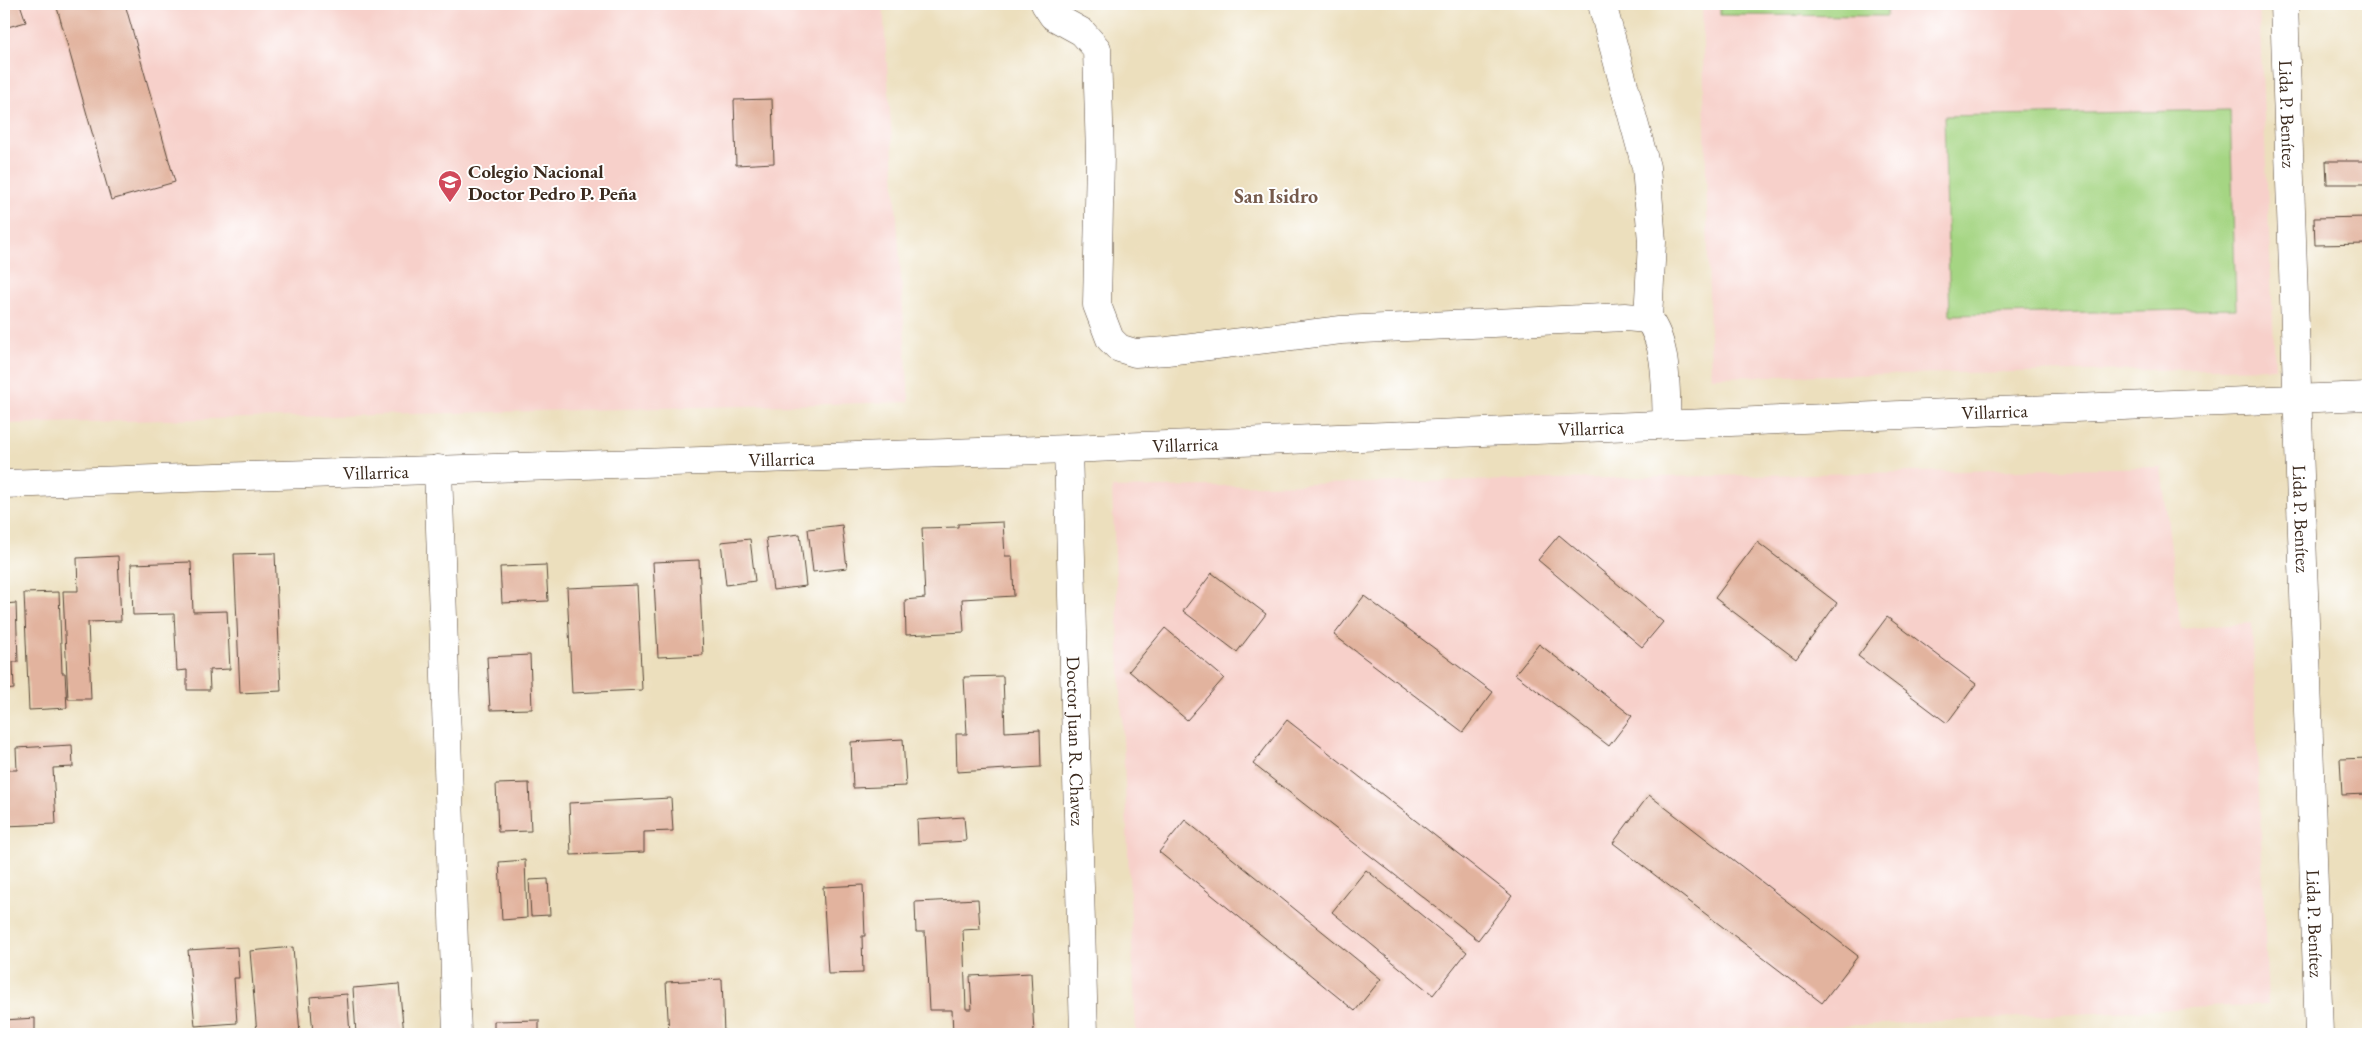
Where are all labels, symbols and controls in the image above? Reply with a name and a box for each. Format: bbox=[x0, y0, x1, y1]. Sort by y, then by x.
street label: Lida P. Benítez bbox=[2273, 60, 2302, 169]
place label: Colegio Nacional Doctor Pedro P. Peña bbox=[468, 159, 638, 206]
school or university icon: Colegio Nacional Doctor Pedro P. Peña bbox=[437, 169, 463, 203]
district label: San Isidro bbox=[1234, 183, 1318, 209]
street label: Villarrica bbox=[1961, 398, 2029, 426]
street label: Villarrica bbox=[1557, 414, 1625, 442]
street label: Villarrica bbox=[1152, 431, 1219, 459]
street label: Villarrica bbox=[748, 445, 815, 473]
street label: Villarrica bbox=[342, 459, 410, 486]
street label: Lida P. Benítez bbox=[2287, 464, 2315, 574]
street label: Doctor Juan R. Chavez bbox=[1061, 656, 1090, 827]
street label: Lida P. Benítez bbox=[2300, 869, 2329, 979]

